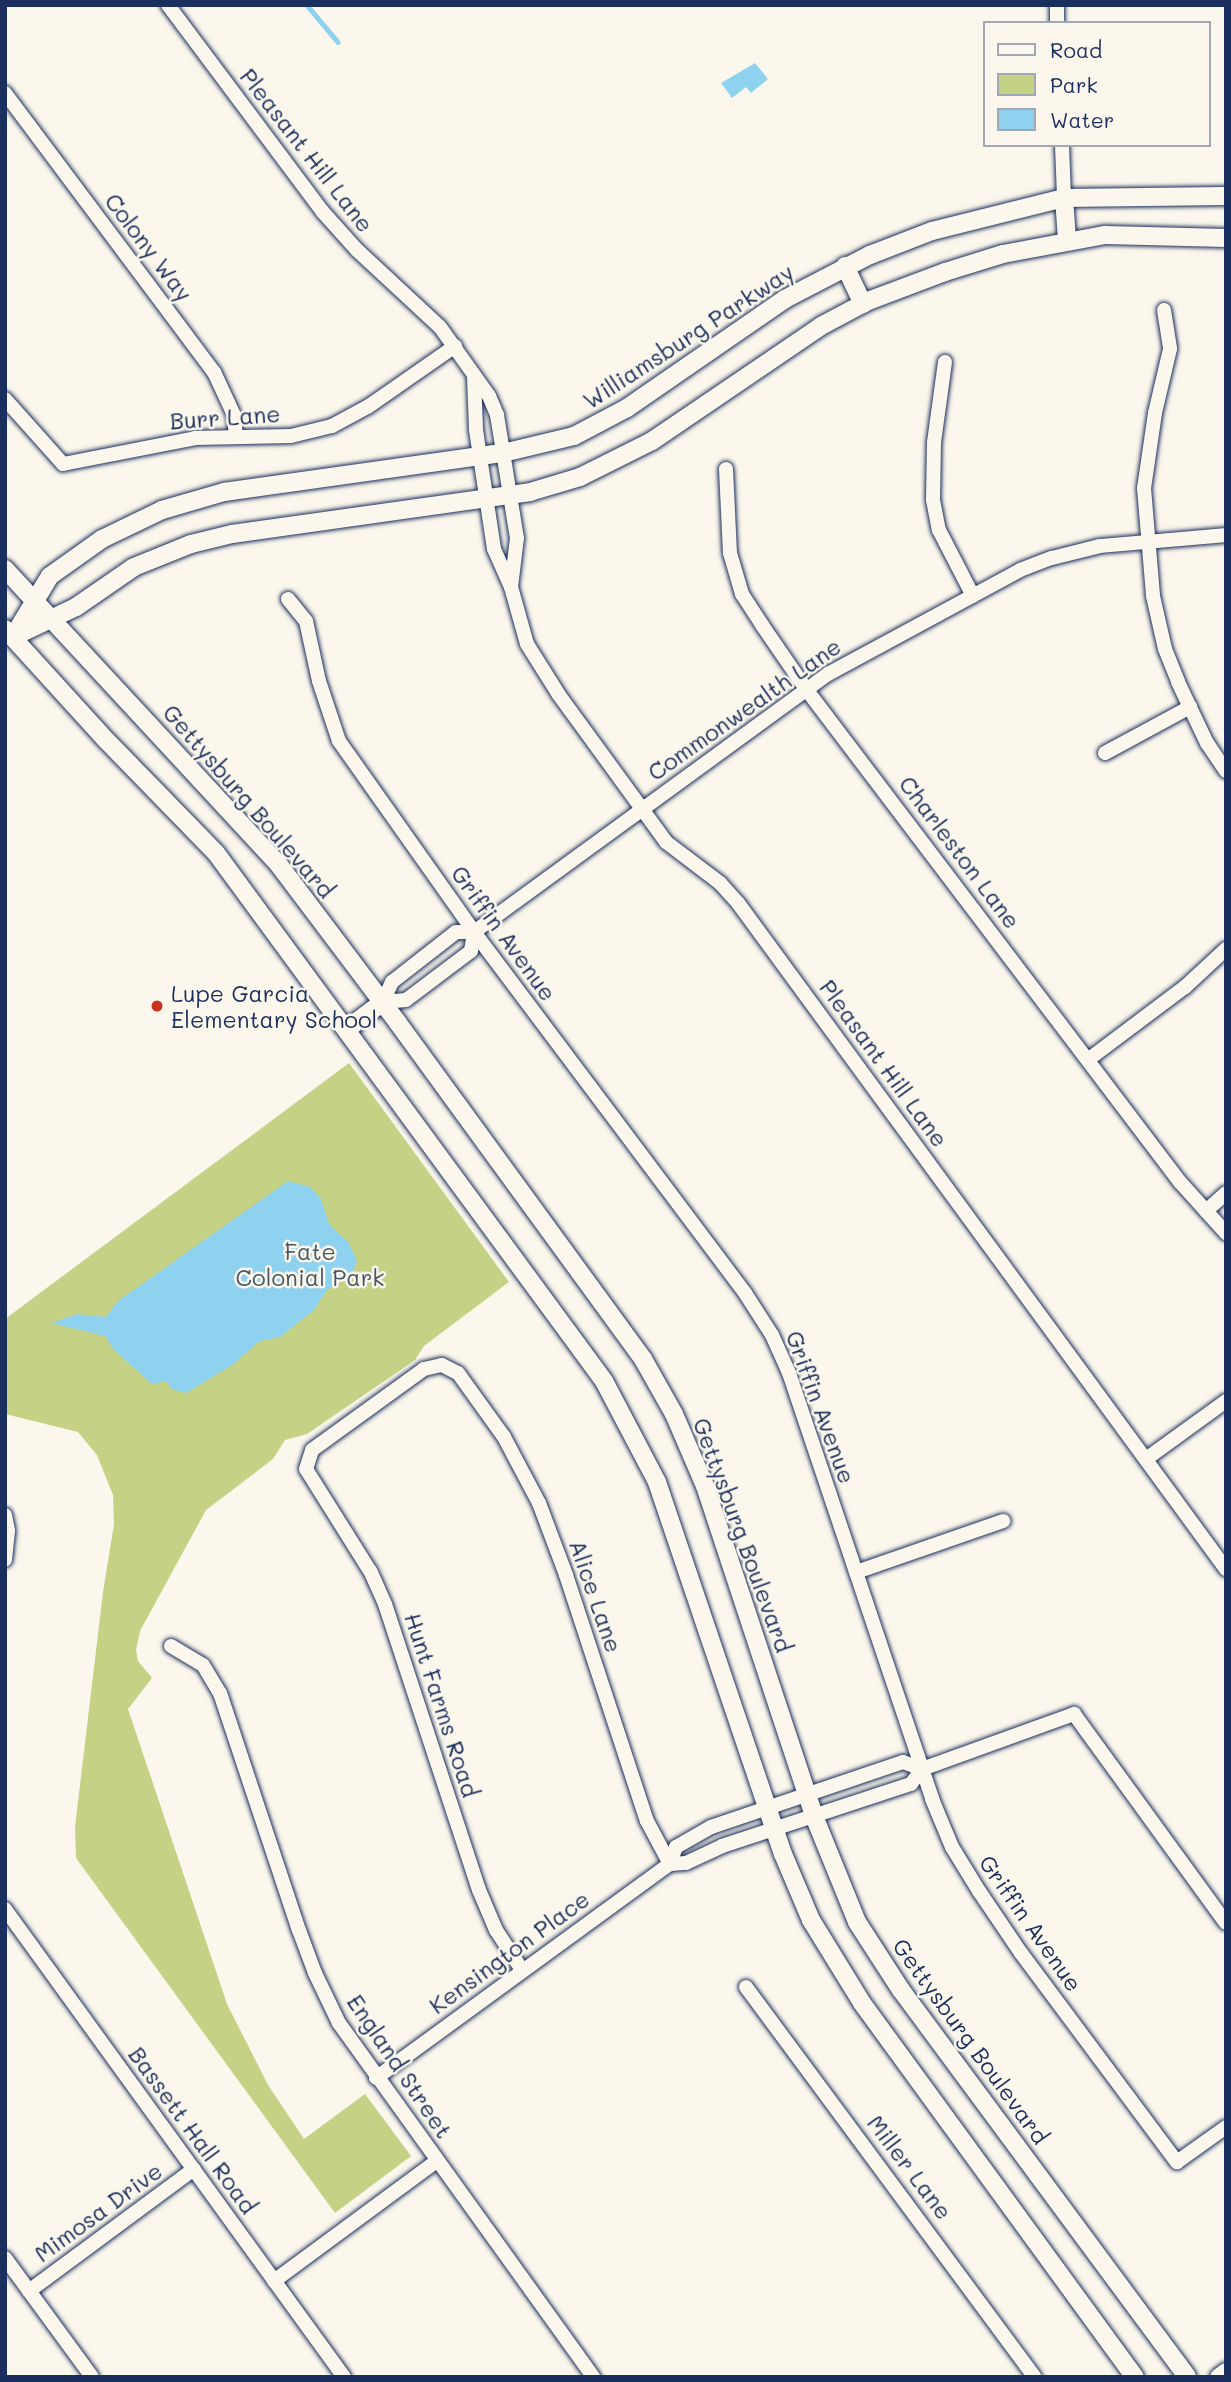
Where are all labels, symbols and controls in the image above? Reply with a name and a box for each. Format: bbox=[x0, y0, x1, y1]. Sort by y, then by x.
legend bbox=[982, 21, 1210, 147]
text: Road bbox=[1050, 36, 1102, 63]
street label: Pleasant Hill Lane bbox=[235, 63, 379, 237]
text: Park bbox=[1050, 71, 1098, 98]
text: Water bbox=[1050, 106, 1114, 133]
street label: Colony Way bbox=[99, 188, 199, 306]
street label: Williamsburg Parkway bbox=[578, 258, 798, 414]
street label: Burr Lane bbox=[169, 399, 281, 435]
street label: Commonwealth Lane bbox=[642, 632, 846, 786]
street label: Gettysburg Boulevard bbox=[157, 699, 341, 903]
street label: Charleston Lane bbox=[894, 770, 1026, 934]
street label: Griffin Avenue bbox=[446, 860, 562, 1006]
street label: Pleasant Hill Lane bbox=[814, 974, 954, 1152]
place label: Lupe Garcia Elementary School bbox=[171, 979, 377, 1033]
marker: Lupe Garcia Elementary School bbox=[149, 998, 165, 1014]
park label: Fate Colonial Park bbox=[236, 1237, 384, 1291]
street label: Griffin Avenue bbox=[781, 1327, 861, 1487]
street label: Gettysburg Boulevard bbox=[688, 1414, 798, 1656]
street label: Alice Lane bbox=[564, 1536, 628, 1656]
street label: Hunt Farms Road bbox=[399, 1609, 485, 1801]
street label: Griffin Avenue bbox=[974, 1849, 1088, 1997]
street label: Kensington Place bbox=[424, 1885, 594, 2019]
street label: Gettysburg Boulevard bbox=[887, 1933, 1055, 2149]
street label: England Street bbox=[342, 1989, 458, 2143]
street label: Bassett Hall Road bbox=[123, 2041, 263, 2219]
street label: Miller Lane bbox=[862, 2109, 958, 2225]
street label: Mimosa Drive bbox=[29, 2156, 167, 2268]

